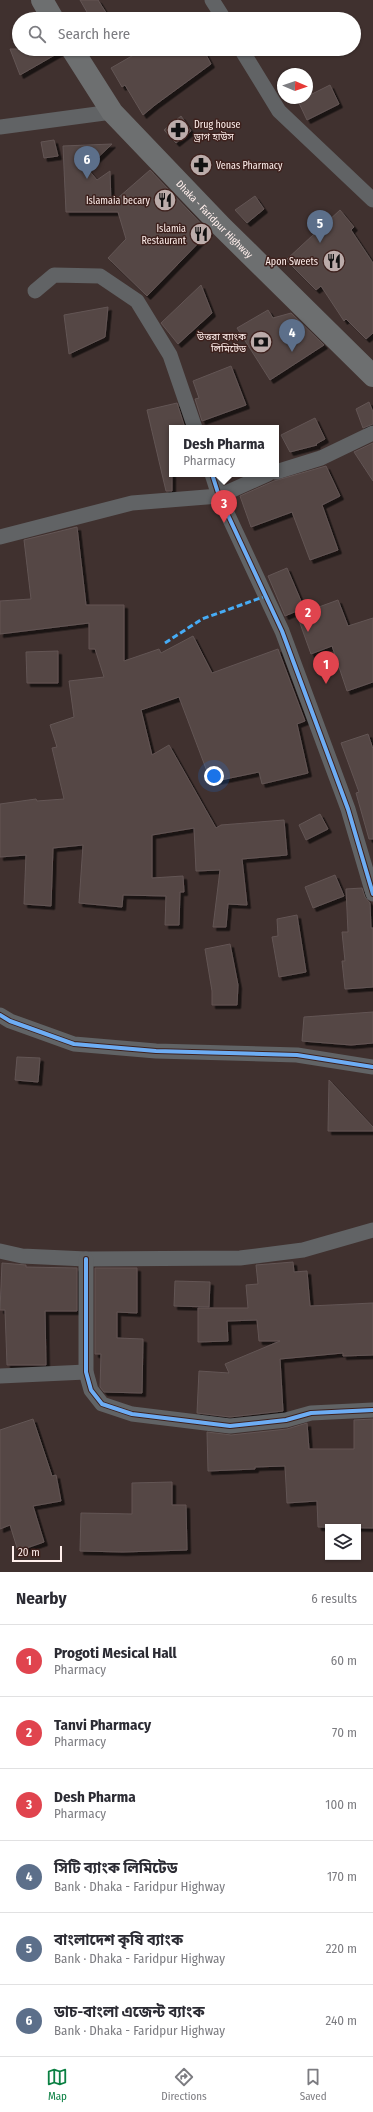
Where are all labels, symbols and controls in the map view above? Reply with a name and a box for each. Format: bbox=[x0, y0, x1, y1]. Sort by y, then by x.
search box bbox=[12, 12, 361, 56]
icon: search bbox=[26, 23, 48, 45]
text: Search here bbox=[58, 25, 130, 43]
north arrow bbox=[277, 68, 313, 104]
pharmacy icon: Drug house ড্রাগ হাউস bbox=[165, 117, 191, 143]
place label: Drug house ড্রাগ হাউস bbox=[193, 119, 241, 143]
pin: 6 bbox=[74, 146, 100, 179]
pharmacy icon: Venas Pharmacy bbox=[188, 152, 214, 178]
place label: Venas Pharmacy bbox=[216, 160, 283, 172]
street label: Dhaka - Faridpur Highway bbox=[173, 178, 255, 262]
restaurant icon: Islamaia becary bbox=[152, 187, 178, 213]
place label: Islamaia becary bbox=[86, 195, 151, 207]
pin: 5 bbox=[307, 210, 333, 243]
restaurant icon: Islamia Restaurant bbox=[188, 221, 214, 247]
place label: Islamia Restaurant bbox=[142, 223, 187, 247]
restaurant icon: Apon Sweets bbox=[321, 248, 347, 274]
place label: Apon Sweets bbox=[266, 256, 318, 268]
pin: 4 bbox=[279, 319, 305, 352]
bank icon: উত্তরা ব্যাংক লিমিটেড bbox=[248, 329, 274, 355]
place label: উত্তরা ব্যাংক লিমিটেড bbox=[196, 331, 247, 355]
popup bbox=[169, 425, 279, 477]
text: Desh Pharma bbox=[183, 435, 265, 453]
text: Pharmacy bbox=[183, 453, 235, 468]
pin: 3 bbox=[211, 490, 237, 523]
pin: 2 bbox=[295, 599, 321, 632]
pin: 1 bbox=[313, 651, 339, 684]
your location bbox=[204, 766, 224, 786]
map controls bbox=[325, 1524, 361, 1560]
button: layers bbox=[325, 1524, 361, 1560]
scale bar bbox=[12, 1544, 62, 1563]
text: 20 m bbox=[18, 1546, 40, 1559]
text: Nearby bbox=[16, 1588, 67, 1609]
text: 6 results bbox=[311, 1591, 357, 1606]
text: Progoti Mesical Hall bbox=[54, 1644, 177, 1662]
text: 1 bbox=[26, 1653, 32, 1668]
text: 60 m bbox=[331, 1653, 357, 1668]
text: Pharmacy bbox=[54, 1662, 106, 1677]
text: Tanvi Pharmacy bbox=[54, 1716, 151, 1734]
text: 2 bbox=[26, 1725, 32, 1740]
text: 70 m bbox=[332, 1725, 357, 1740]
text: Pharmacy bbox=[54, 1734, 106, 1749]
text: Desh Pharma bbox=[54, 1788, 136, 1806]
text: 3 bbox=[26, 1797, 32, 1812]
text: 100 m bbox=[325, 1797, 357, 1812]
text: Pharmacy bbox=[54, 1806, 106, 1821]
text: সিটি ব্যাংক লিমিটেড bbox=[54, 1859, 178, 1877]
text: 4 bbox=[26, 1869, 32, 1884]
text: 170 m bbox=[327, 1869, 357, 1884]
text: Bank · Dhaka - Faridpur Highway bbox=[54, 1879, 225, 1894]
text: বাংলাদেশ কৃষি ব্যাংক bbox=[54, 1931, 183, 1949]
text: 5 bbox=[26, 1941, 32, 1956]
text: 220 m bbox=[326, 1941, 357, 1956]
text: Bank · Dhaka - Faridpur Highway bbox=[54, 1951, 225, 1966]
text: ডাচ-বাংলা এজেন্ট ব্যাংক bbox=[54, 2003, 205, 2021]
text: 6 bbox=[26, 2013, 32, 2028]
text: 240 m bbox=[325, 2013, 357, 2028]
text: Bank · Dhaka - Faridpur Highway bbox=[54, 2023, 225, 2038]
tab: Map bbox=[46, 2066, 68, 2103]
tab: Directions bbox=[161, 2066, 207, 2103]
tab: Saved bbox=[300, 2066, 327, 2103]

